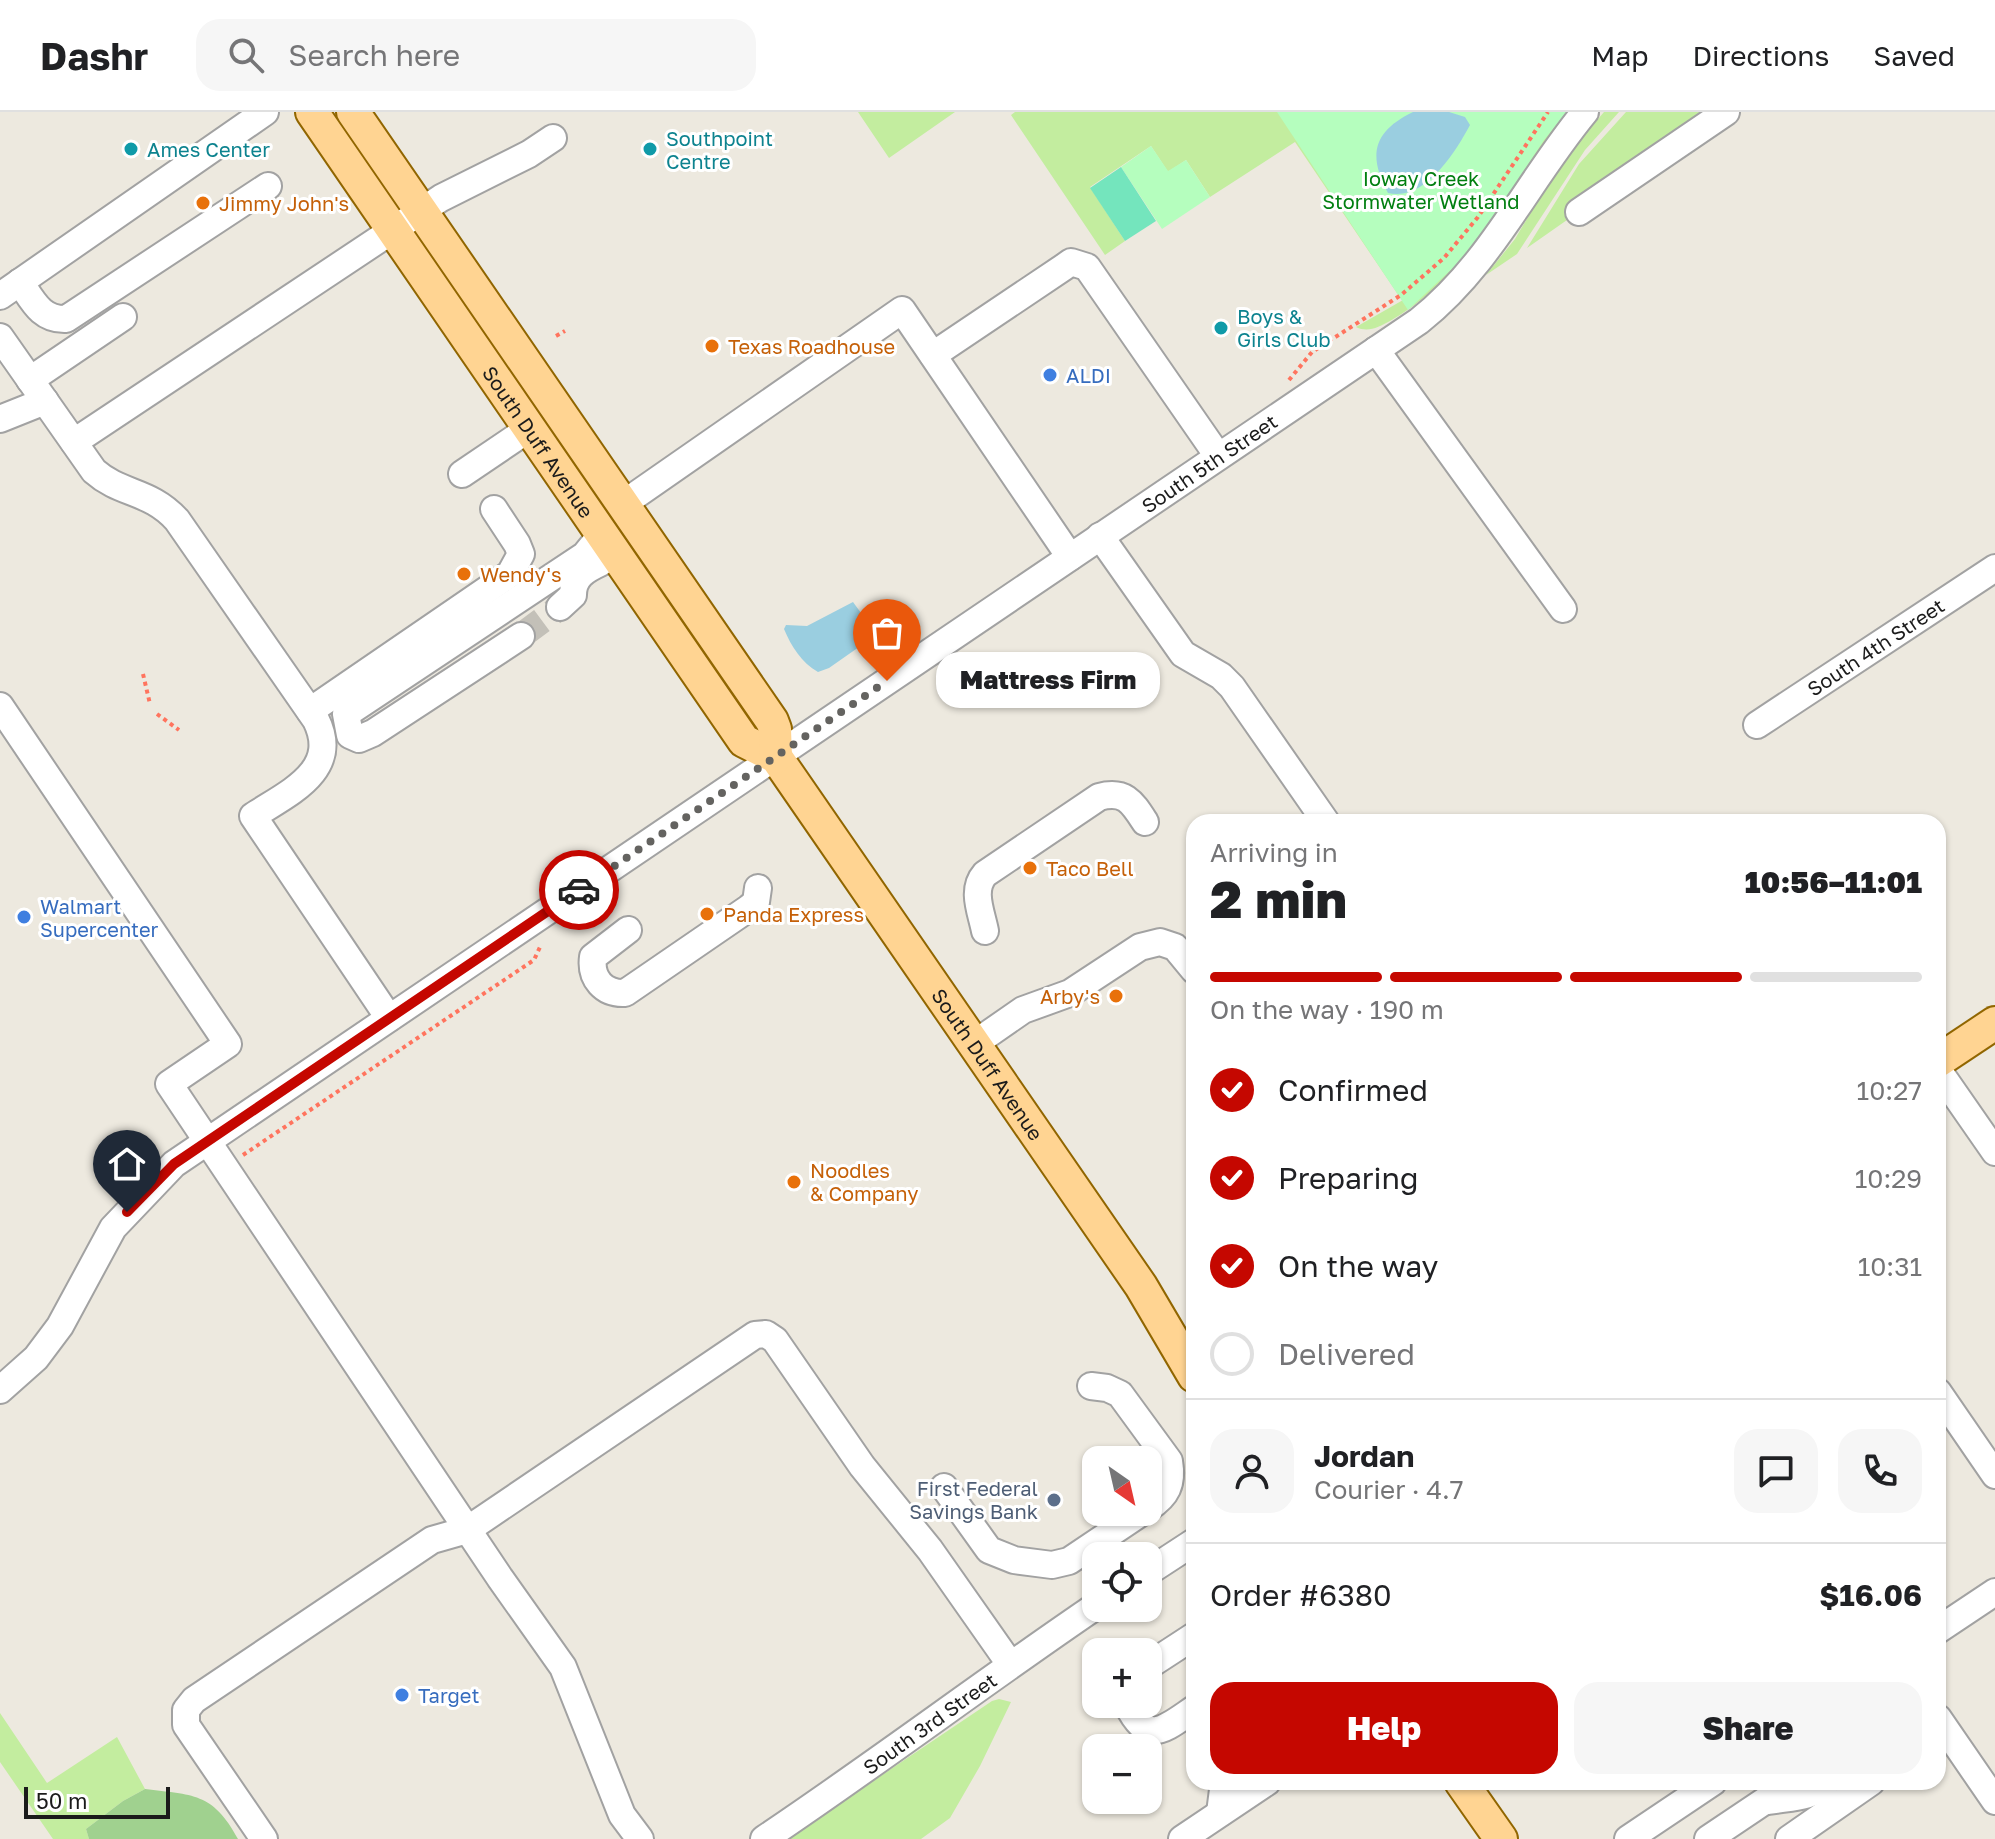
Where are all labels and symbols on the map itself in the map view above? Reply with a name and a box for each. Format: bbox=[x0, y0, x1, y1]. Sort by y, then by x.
place label: Southpoint Centre bbox=[666, 126, 773, 173]
place label: Ames Center bbox=[147, 137, 270, 161]
marker: Ames Center bbox=[122, 140, 140, 158]
marker: Southpoint Centre bbox=[641, 140, 659, 158]
park label: Ioway Creek Stormwater Wetland bbox=[1322, 166, 1520, 213]
place label: Jimmy John's bbox=[219, 191, 349, 215]
marker: Jimmy John's bbox=[194, 194, 212, 212]
place label: Boys & Girls Club bbox=[1237, 304, 1331, 351]
marker: Boys & Girls Club bbox=[1212, 319, 1230, 337]
place label: Texas Roadhouse bbox=[728, 334, 895, 358]
marker: Texas Roadhouse bbox=[703, 337, 721, 355]
street label: South Duff Avenue bbox=[478, 361, 599, 522]
place label: ALDI bbox=[1066, 363, 1111, 387]
marker: ALDI bbox=[1041, 366, 1059, 384]
street label: South 5th Street bbox=[1137, 409, 1281, 517]
place label: Wendy's bbox=[480, 562, 562, 586]
marker: Wendy's bbox=[455, 565, 473, 583]
street label: South 4th Street bbox=[1803, 593, 1948, 701]
pin bbox=[853, 599, 921, 681]
callout: Mattress Firm bbox=[935, 653, 1159, 709]
courier bbox=[539, 850, 619, 930]
place label: Taco Bell bbox=[1046, 856, 1134, 880]
marker: Taco Bell bbox=[1021, 859, 1039, 877]
place label: Walmart Supercenter bbox=[40, 894, 159, 941]
place label: Panda Express bbox=[723, 902, 864, 926]
marker: Panda Express bbox=[698, 905, 716, 923]
marker: Walmart Supercenter bbox=[15, 908, 33, 926]
street label: South Duff Avenue bbox=[927, 984, 1049, 1145]
place label: Arby's bbox=[1040, 984, 1100, 1008]
marker: Arby's bbox=[1107, 987, 1125, 1005]
pin bbox=[93, 1130, 161, 1212]
place label: Noodles & Company bbox=[810, 1158, 918, 1205]
marker: Noodles & Company bbox=[785, 1173, 803, 1191]
north arrow bbox=[1082, 1446, 1162, 1526]
place label: First Federal Savings Bank bbox=[909, 1476, 1038, 1523]
marker: First Federal Savings Bank bbox=[1045, 1491, 1063, 1509]
street label: South 3rd Street bbox=[858, 1667, 1001, 1779]
place label: Target bbox=[418, 1683, 479, 1707]
marker: Target bbox=[393, 1686, 411, 1704]
scale bar bbox=[24, 1783, 170, 1819]

